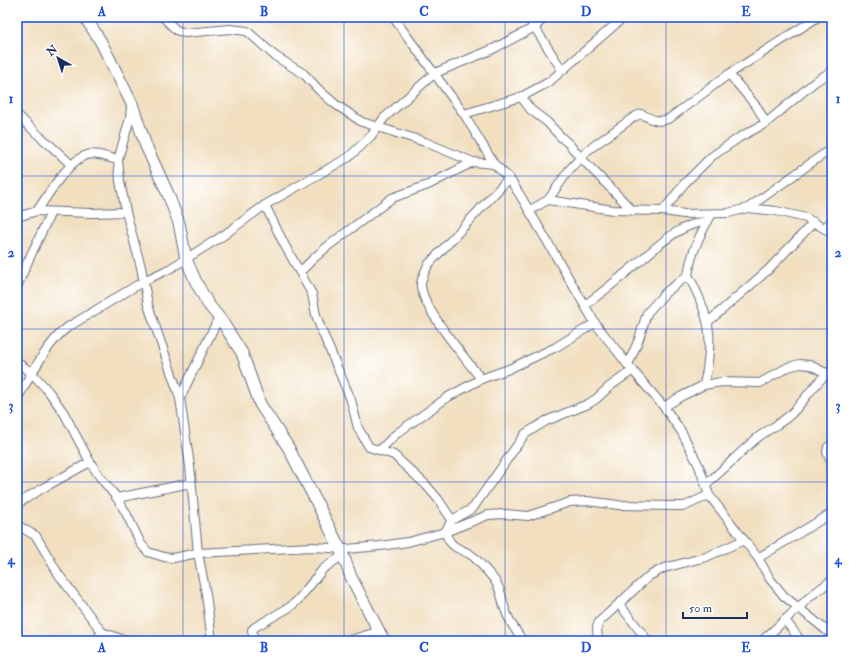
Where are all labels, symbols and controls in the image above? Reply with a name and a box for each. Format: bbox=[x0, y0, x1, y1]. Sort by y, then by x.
text: A bbox=[97, 4, 107, 20]
text: B bbox=[260, 4, 268, 20]
text: C bbox=[419, 4, 429, 20]
text: D bbox=[581, 4, 592, 20]
text: E bbox=[741, 4, 751, 20]
north arrow bbox=[38, 38, 78, 78]
text: N bbox=[43, 42, 61, 59]
text: 1 bbox=[9, 91, 14, 107]
text: 1 bbox=[836, 91, 841, 107]
text: 2 bbox=[8, 245, 15, 261]
text: 2 bbox=[835, 245, 842, 261]
text: 3 bbox=[9, 398, 14, 414]
text: 3 bbox=[836, 398, 841, 414]
text: 4 bbox=[6, 552, 15, 568]
text: 4 bbox=[833, 552, 842, 568]
scale bar bbox=[683, 594, 747, 620]
text: 50 m bbox=[689, 601, 713, 616]
text: A bbox=[97, 640, 107, 656]
text: B bbox=[260, 640, 268, 656]
text: C bbox=[419, 640, 429, 656]
text: D bbox=[581, 640, 592, 656]
text: E bbox=[741, 640, 751, 656]

